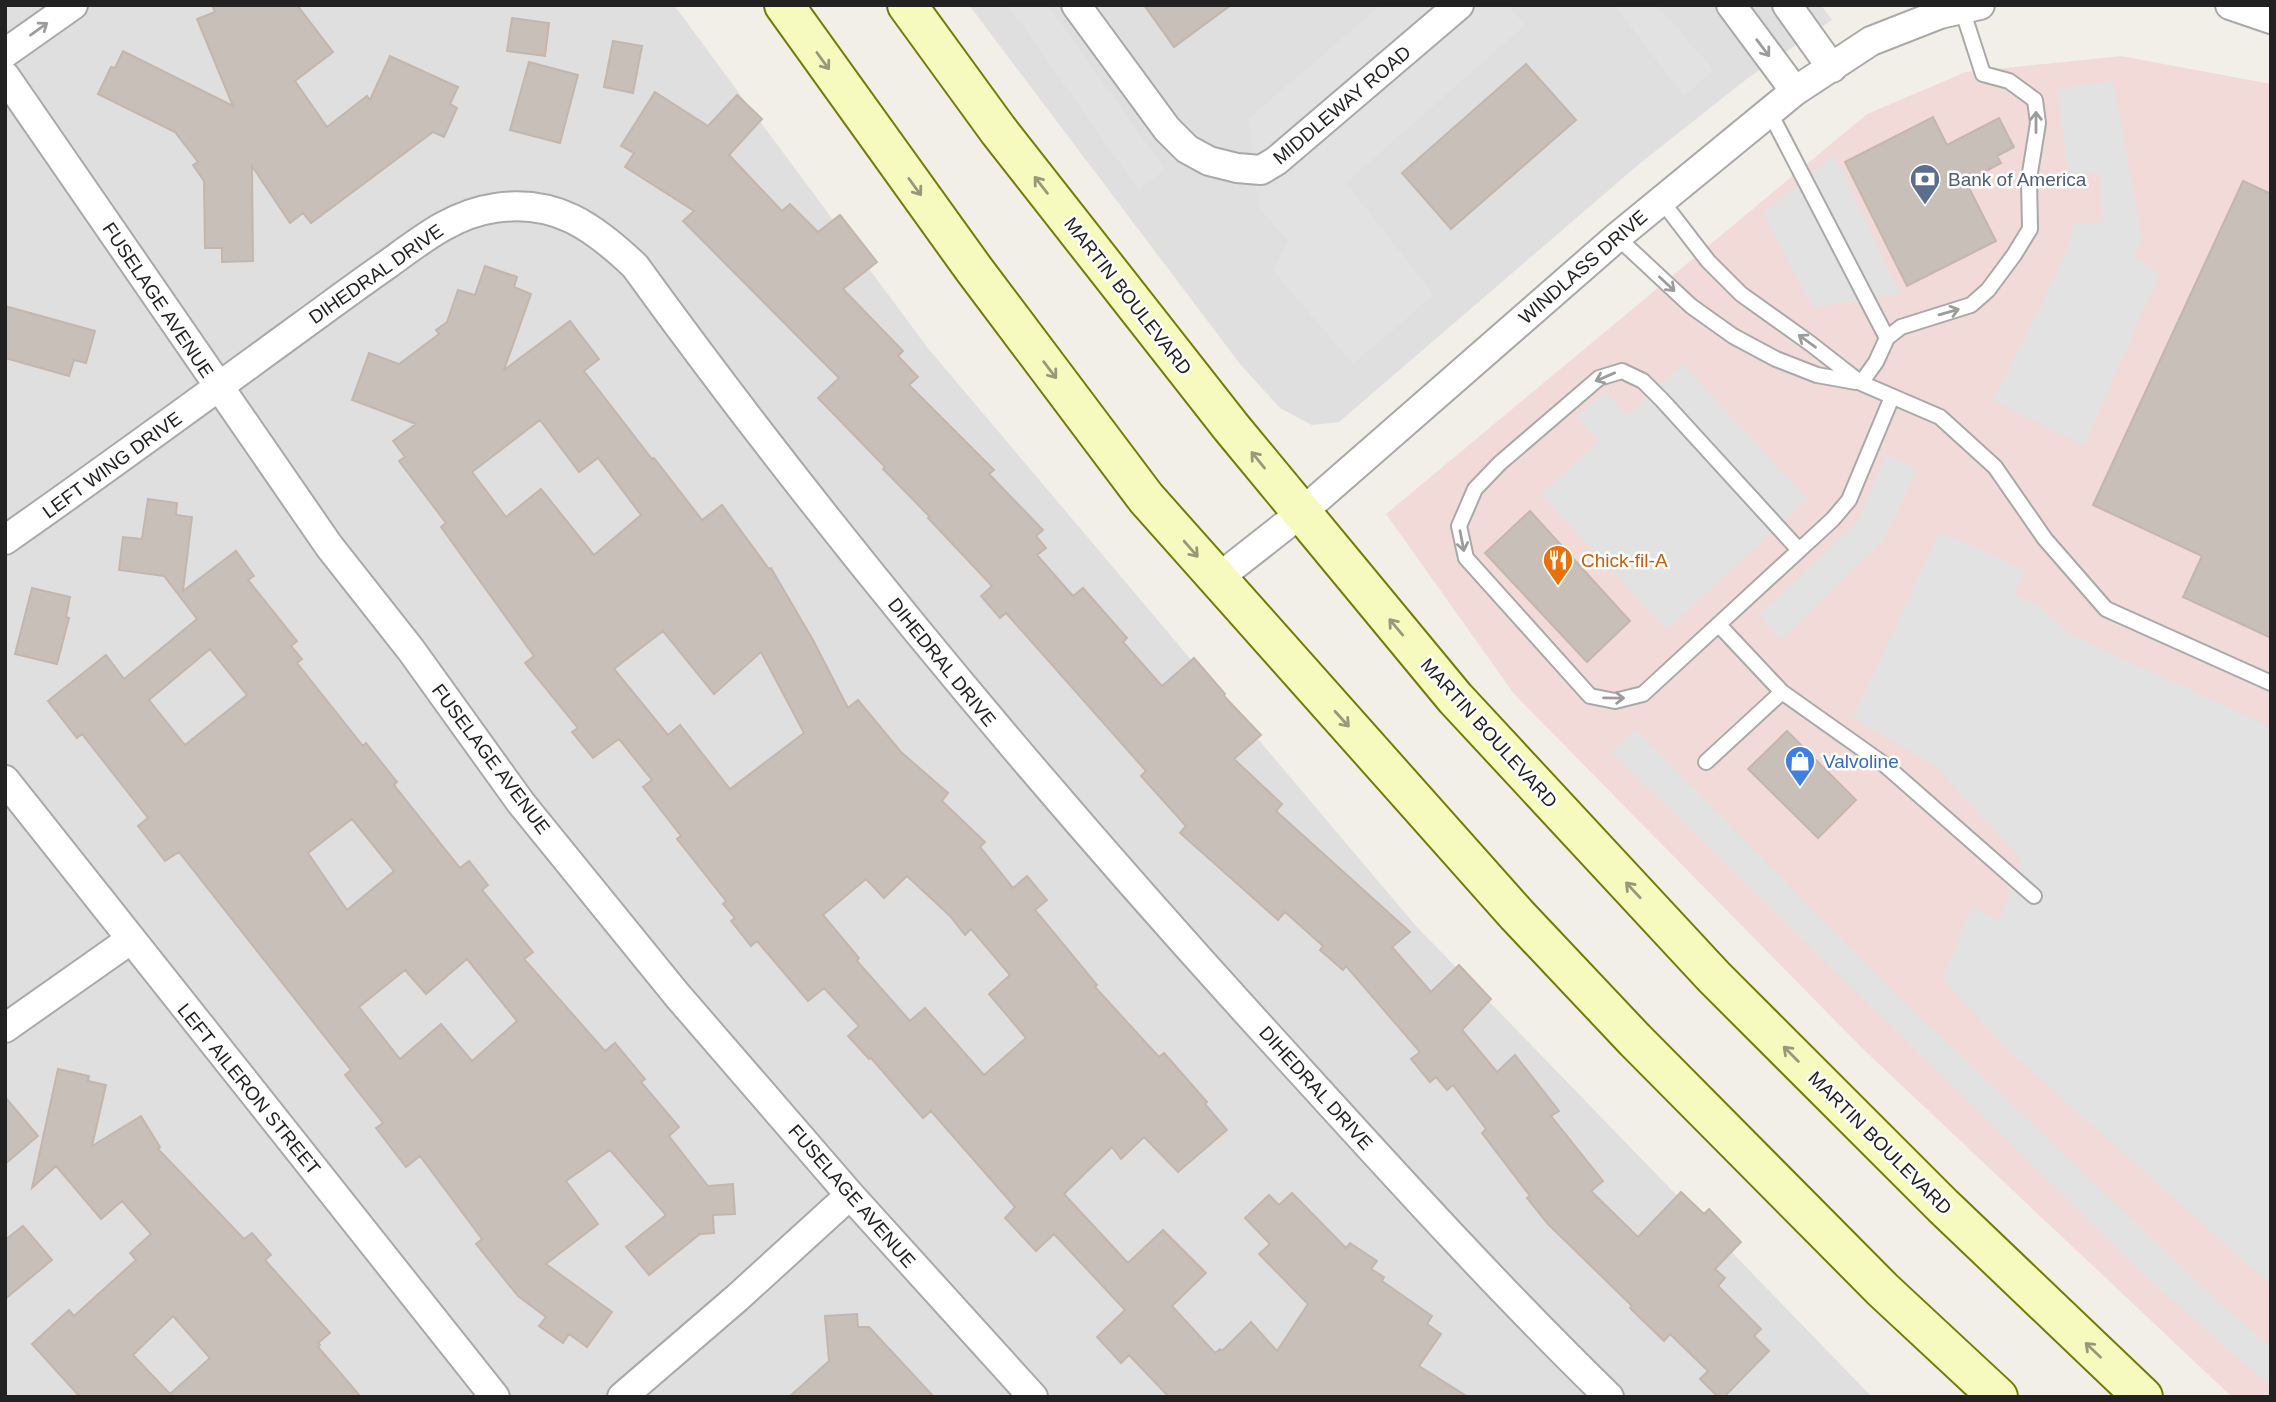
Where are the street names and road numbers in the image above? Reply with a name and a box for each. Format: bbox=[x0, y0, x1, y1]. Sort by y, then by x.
street label: MIDDLEWAY ROAD bbox=[1269, 41, 1415, 169]
street label: WINDLASS DRIVE bbox=[1515, 206, 1651, 328]
street label: MARTIN BOULEVARD bbox=[1060, 213, 1196, 379]
street label: FUSELAGE AVENUE bbox=[98, 219, 218, 381]
street label: DIHEDRAL DRIVE bbox=[305, 220, 447, 328]
street label: LEFT WING DRIVE bbox=[38, 408, 186, 522]
street label: DIHEDRAL DRIVE bbox=[884, 594, 1000, 730]
street label: MARTIN BOULEVARD bbox=[1416, 654, 1562, 812]
street label: FUSELAGE AVENUE bbox=[428, 680, 554, 838]
street label: LEFT AILERON STREET bbox=[174, 999, 325, 1179]
street label: DIHEDRAL DRIVE bbox=[1255, 1022, 1377, 1154]
street label: MARTIN BOULEVARD bbox=[1804, 1067, 1956, 1219]
street label: FUSELAGE AVENUE bbox=[784, 1120, 920, 1272]

